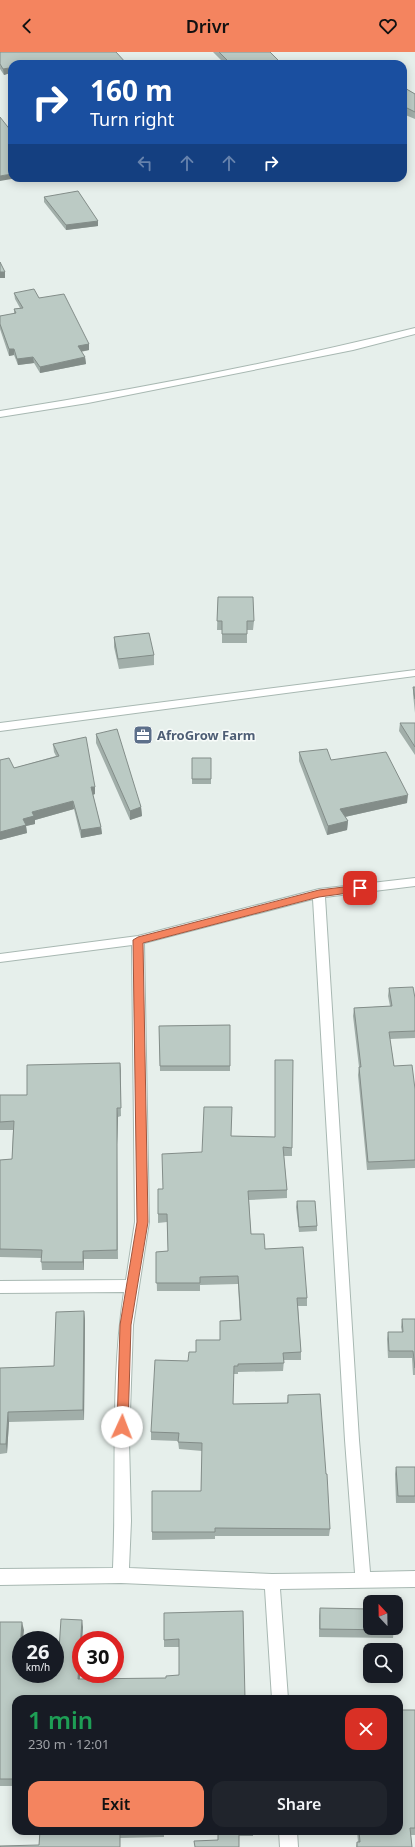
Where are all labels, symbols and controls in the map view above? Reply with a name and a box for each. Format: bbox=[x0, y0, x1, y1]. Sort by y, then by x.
text: Drivr bbox=[186, 14, 229, 38]
icon: back bbox=[16, 15, 38, 37]
icon: heart bbox=[377, 15, 399, 37]
text: 160 m bbox=[90, 71, 173, 109]
icon: right bbox=[24, 76, 76, 128]
text: Turn right bbox=[90, 107, 174, 131]
icon: left bbox=[134, 152, 156, 174]
icon: ahead bbox=[176, 152, 198, 174]
icon: ahead bbox=[218, 152, 240, 174]
icon: right bbox=[260, 152, 282, 174]
office icon: AfroGrow Farm bbox=[132, 724, 154, 746]
place label: AfroGrow Farm bbox=[157, 726, 255, 744]
pin bbox=[343, 871, 377, 905]
icon: arrive bbox=[349, 877, 371, 899]
position arrow bbox=[101, 1406, 143, 1448]
north arrow bbox=[363, 1595, 403, 1635]
map controls bbox=[363, 1595, 403, 1683]
speed limit sign: 30 bbox=[72, 1631, 124, 1683]
text: 26 bbox=[27, 1638, 49, 1665]
button: search bbox=[363, 1643, 403, 1683]
text: km/h bbox=[26, 1660, 50, 1674]
text: 1 min bbox=[28, 1703, 93, 1736]
button: close bbox=[345, 1708, 387, 1750]
text: 230 m · 12:01 bbox=[28, 1735, 109, 1753]
button: Exit bbox=[28, 1781, 204, 1827]
button: Share bbox=[212, 1781, 387, 1827]

